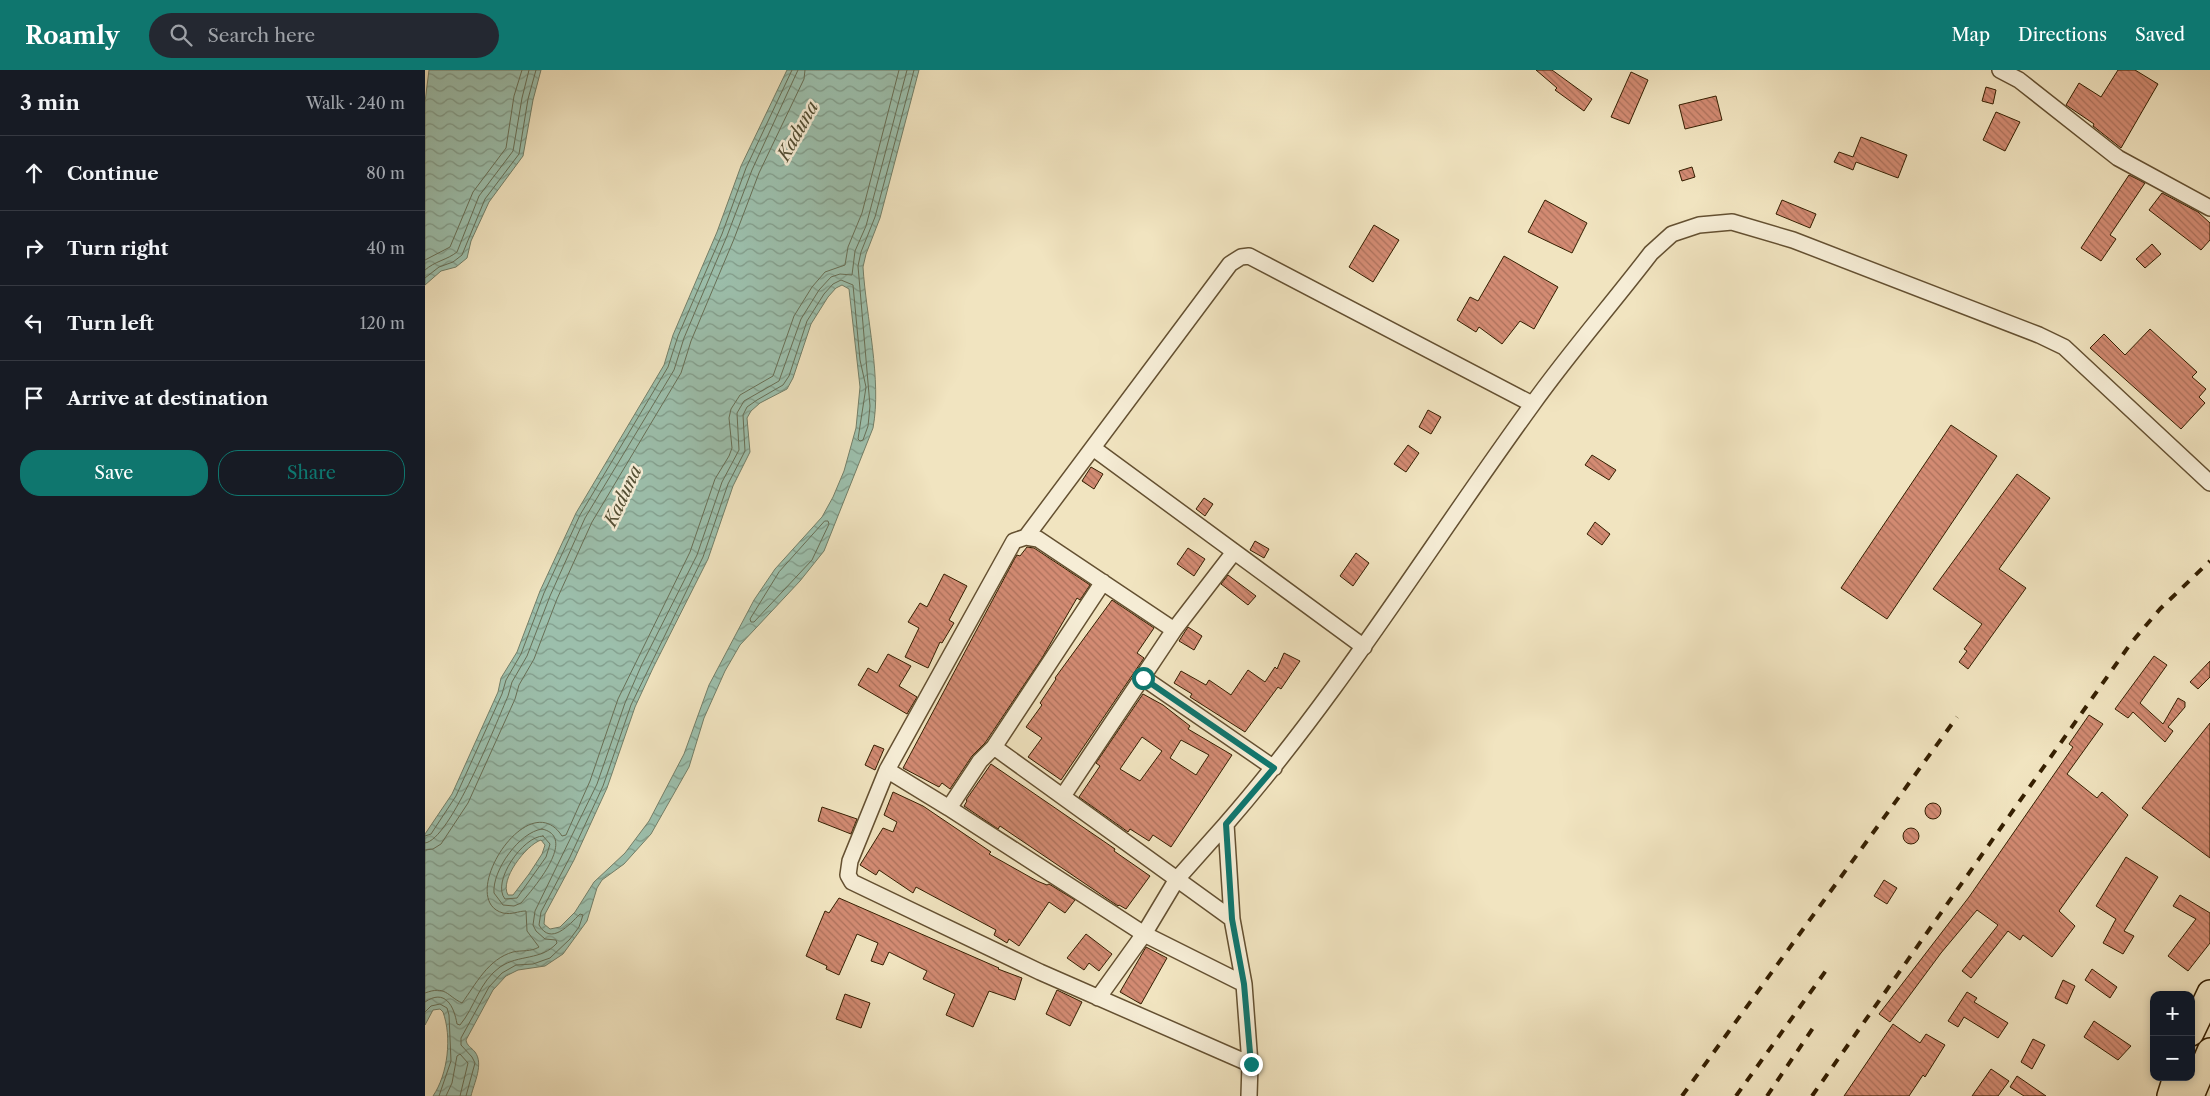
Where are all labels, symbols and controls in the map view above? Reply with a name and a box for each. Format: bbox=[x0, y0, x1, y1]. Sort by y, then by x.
search box bbox=[149, 13, 499, 58]
text: Roamly bbox=[25, 21, 119, 50]
icon: search bbox=[167, 21, 195, 49]
text: Search here bbox=[207, 24, 315, 47]
text: Map bbox=[1951, 24, 1990, 46]
text: Directions bbox=[2018, 24, 2107, 46]
text: Saved bbox=[2135, 24, 2185, 46]
text: 3 min bbox=[20, 90, 80, 115]
text: Walk · 240 m bbox=[306, 93, 405, 113]
water label: Kaduna bbox=[772, 97, 823, 166]
icon: ahead bbox=[20, 159, 48, 187]
text: Continue bbox=[67, 162, 159, 185]
text: 80 m bbox=[366, 163, 405, 183]
icon: right bbox=[20, 234, 48, 262]
text: Turn right bbox=[67, 237, 168, 260]
text: 40 m bbox=[366, 238, 405, 258]
icon: left bbox=[20, 309, 48, 337]
text: Turn left bbox=[67, 312, 154, 335]
text: 120 m bbox=[360, 313, 405, 333]
icon: arrive bbox=[20, 384, 48, 412]
text: Arrive at destination bbox=[67, 387, 268, 410]
button: Save bbox=[20, 450, 208, 496]
button: Share bbox=[218, 450, 405, 496]
water label: Kaduna bbox=[599, 462, 647, 532]
route start bbox=[1132, 667, 1155, 690]
map controls bbox=[2150, 991, 2195, 1081]
button: + bbox=[2150, 991, 2195, 1036]
button: − bbox=[2150, 1036, 2195, 1081]
route end bbox=[1240, 1053, 1263, 1076]

